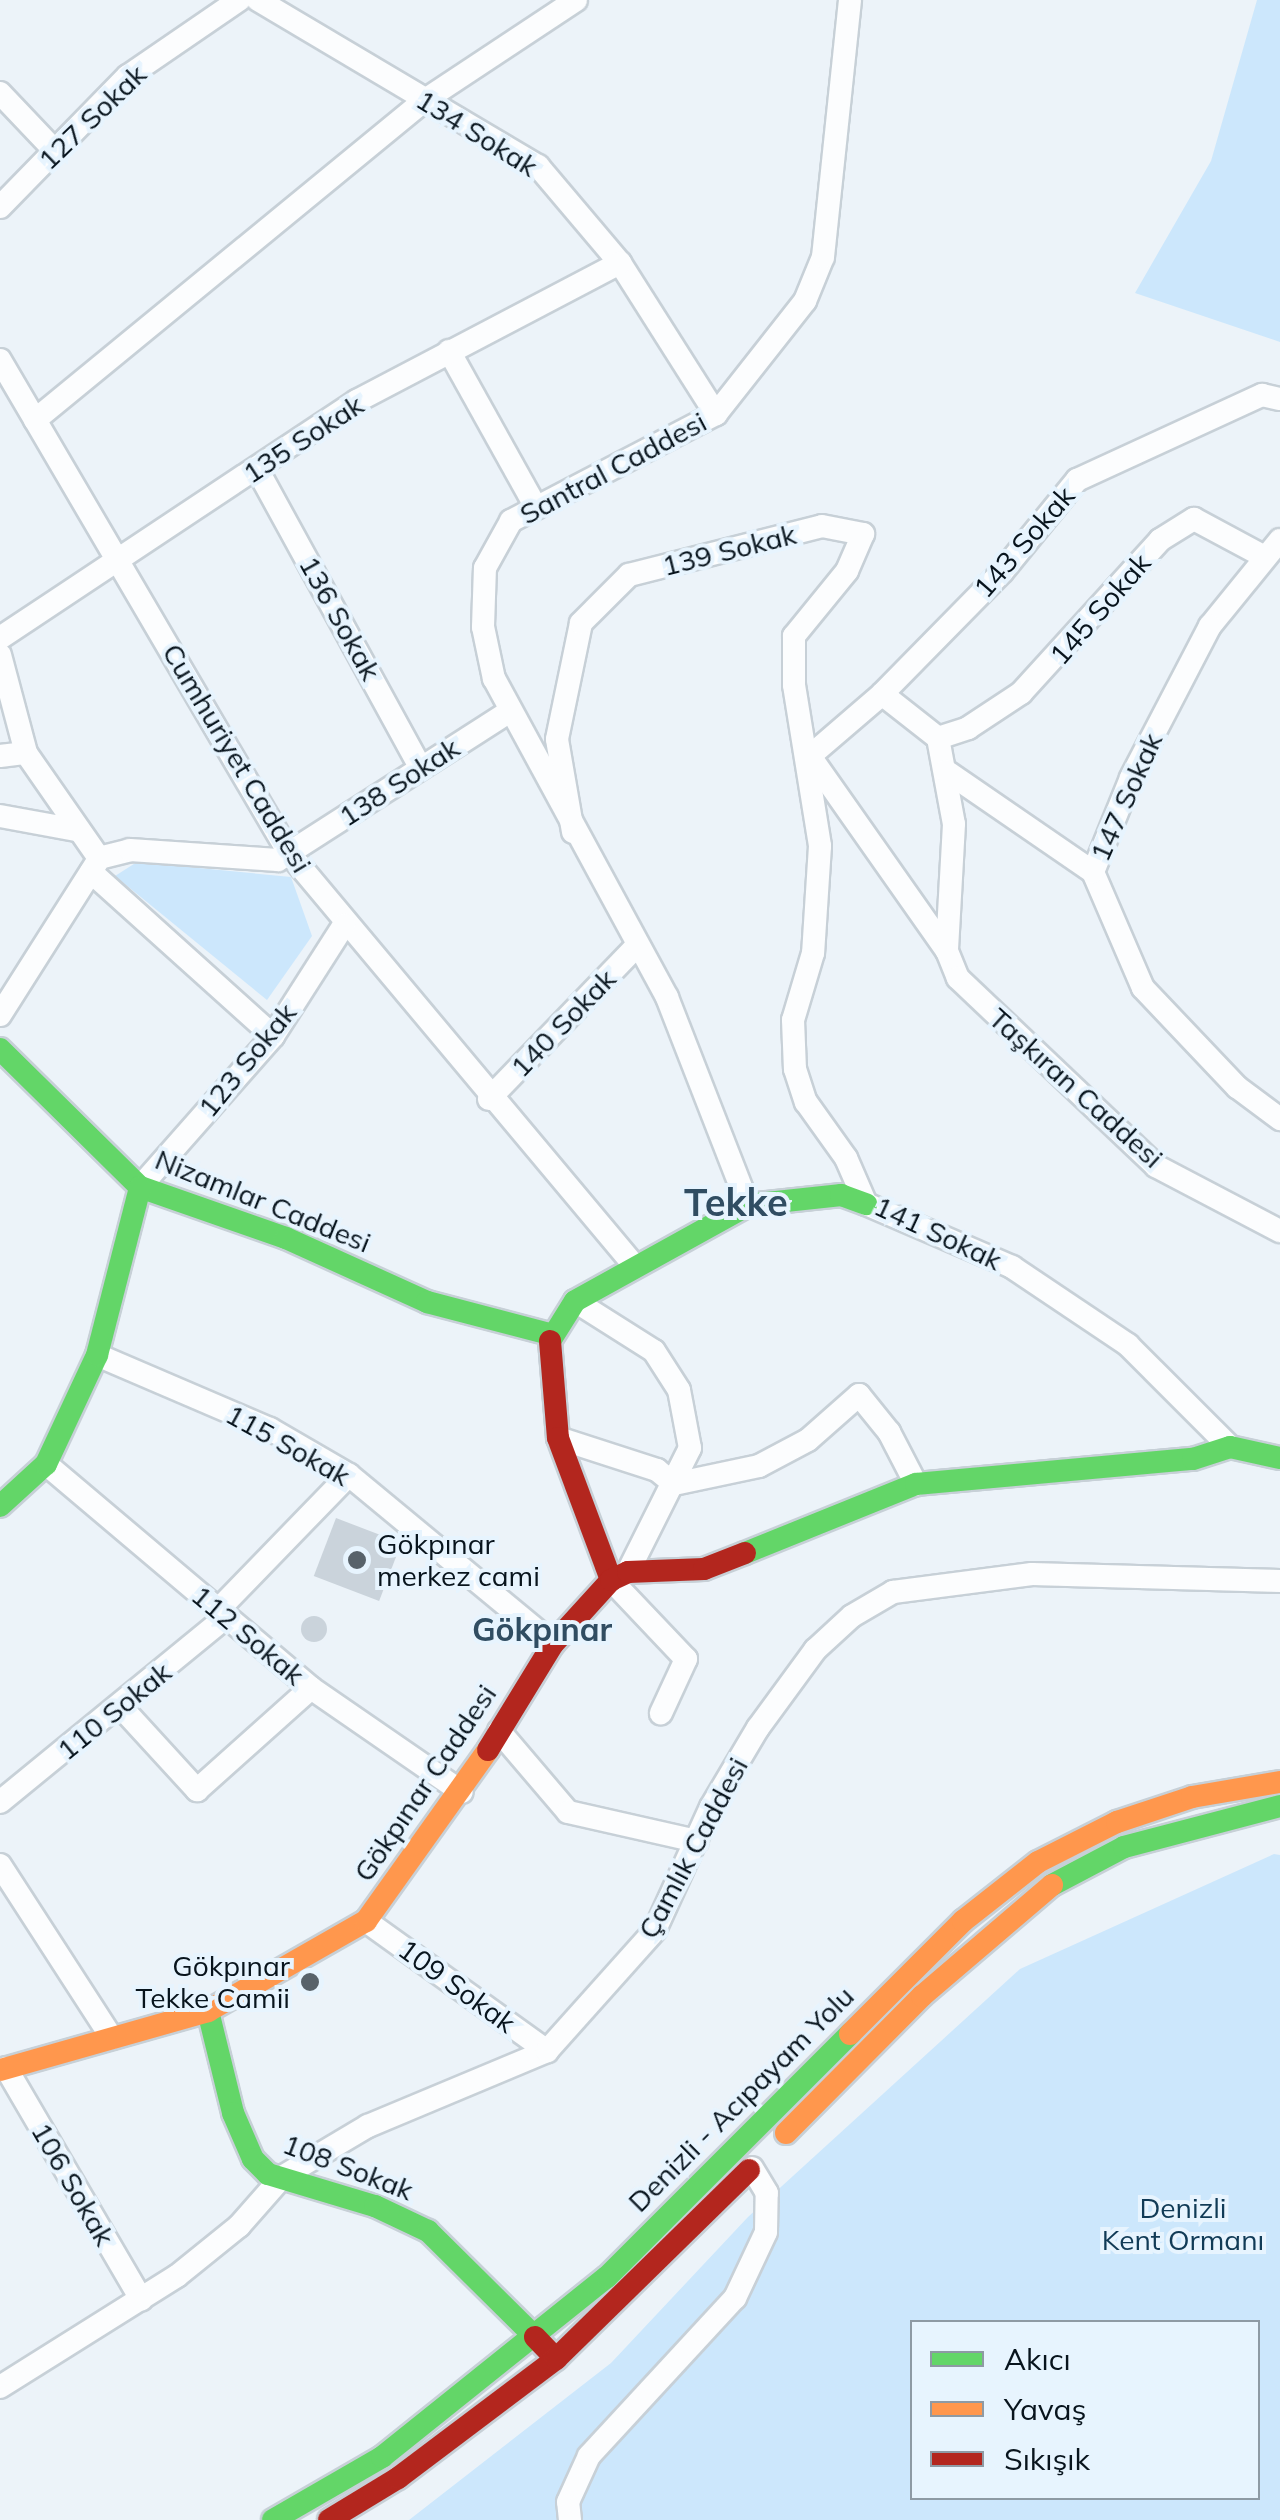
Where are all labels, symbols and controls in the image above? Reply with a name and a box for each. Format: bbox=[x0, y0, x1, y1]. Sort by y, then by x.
street label: 127 Sokak bbox=[31, 57, 153, 177]
street label: 134 Sokak bbox=[410, 83, 544, 183]
street label: 135 Sokak bbox=[237, 388, 369, 490]
street label: Santral Caddesi bbox=[514, 405, 712, 531]
street label: 143 Sokak bbox=[966, 479, 1082, 605]
street label: 139 Sokak bbox=[659, 517, 799, 583]
street label: 145 Sokak bbox=[1042, 546, 1158, 672]
street label: 136 Sokak bbox=[292, 550, 388, 686]
street label: Cumhuriyet Caddesi bbox=[155, 638, 319, 878]
street label: 147 Sokak bbox=[1083, 728, 1169, 866]
street label: 138 Sokak bbox=[333, 731, 465, 833]
street label: 140 Sokak bbox=[503, 962, 623, 1084]
street label: 123 Sokak bbox=[191, 996, 303, 1124]
street label: Taşkıran Caddesi bbox=[982, 1001, 1170, 1175]
street label: Nizamlar Caddesi bbox=[150, 1142, 376, 1260]
district label: Tekke bbox=[684, 1180, 788, 1226]
street label: 141 Sokak bbox=[869, 1189, 1007, 1277]
street label: 115 Sokak bbox=[220, 1397, 356, 1493]
place label: Gökpınar merkez cami bbox=[377, 1527, 540, 1593]
marker: Gökpınar merkez cami bbox=[346, 1549, 368, 1571]
street label: 112 Sokak bbox=[185, 1578, 311, 1692]
district label: Gökpınar bbox=[472, 1610, 612, 1648]
street label: 110 Sokak bbox=[50, 1655, 178, 1767]
street label: Gökpınar Caddesi bbox=[347, 1678, 503, 1888]
street label: Çamlık Caddesi bbox=[631, 1752, 755, 1944]
street label: 109 Sokak bbox=[392, 1932, 522, 2040]
place label: Gökpınar Tekke Camii bbox=[136, 1949, 290, 2015]
marker: Gökpınar Tekke Camii bbox=[299, 1971, 321, 1993]
street label: Denizli - Acıpayam Yolu bbox=[621, 1979, 861, 2219]
street label: 106 Sokak bbox=[24, 2116, 122, 2252]
street label: 108 Sokak bbox=[278, 2127, 418, 2207]
park label: Denizli Kent Ormanı bbox=[1102, 2191, 1264, 2257]
legend bbox=[910, 2320, 1260, 2500]
text: Akıcı bbox=[1004, 2340, 1071, 2378]
text: Yavaş bbox=[1004, 2390, 1086, 2428]
text: Sıkışık bbox=[1004, 2440, 1090, 2478]

